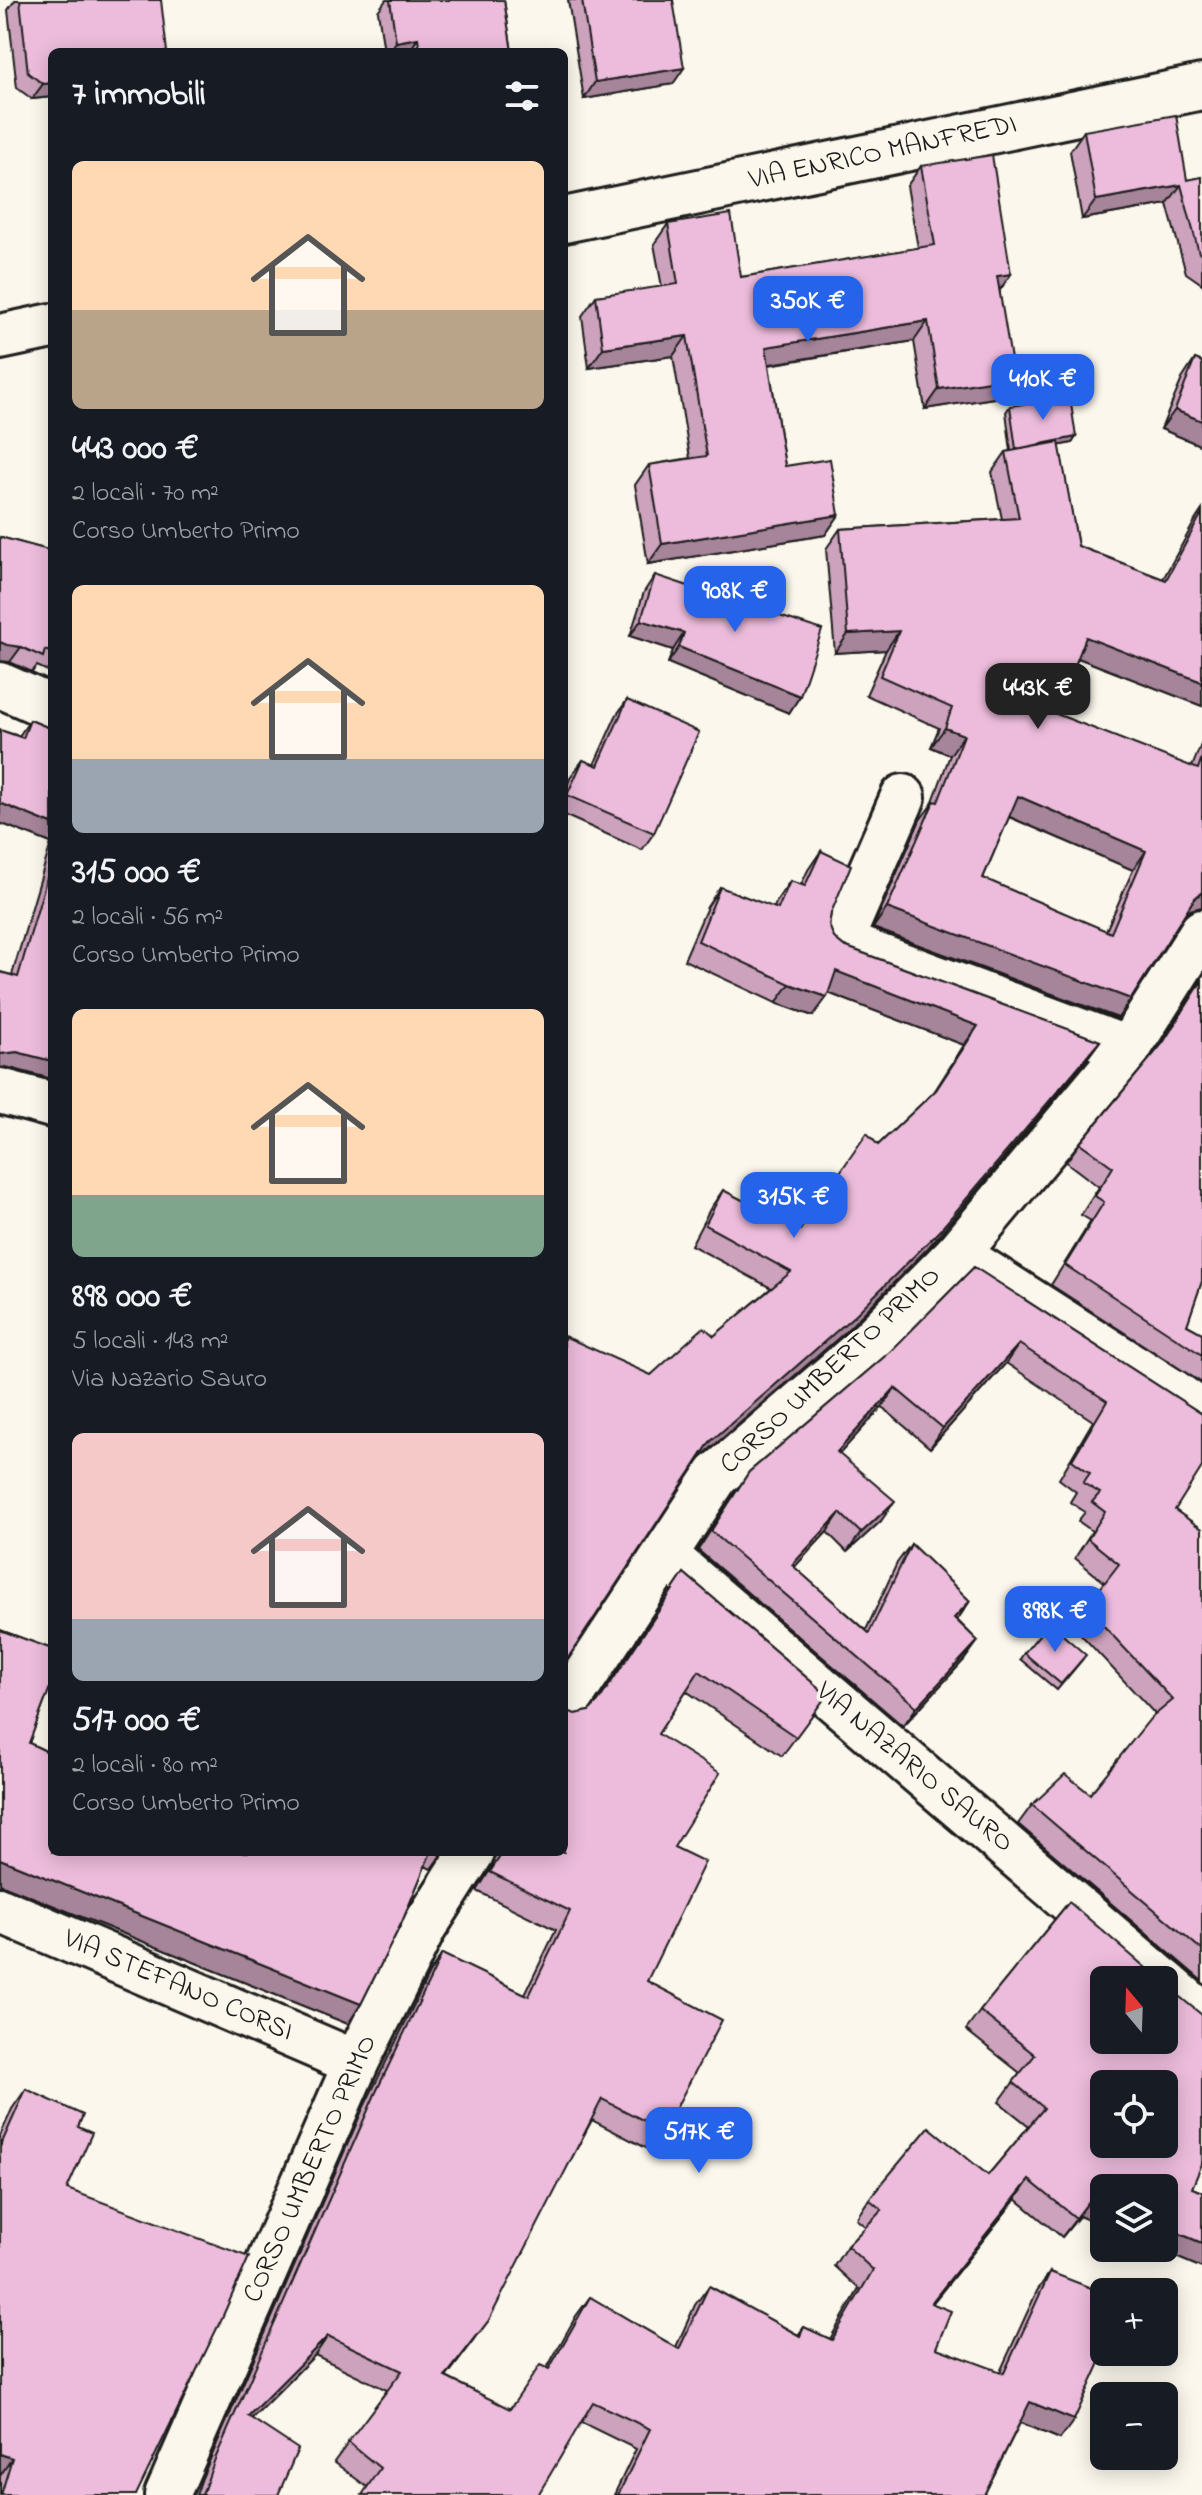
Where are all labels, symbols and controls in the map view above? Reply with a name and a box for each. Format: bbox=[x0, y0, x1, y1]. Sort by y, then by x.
text: 7 immobili bbox=[72, 71, 206, 121]
icon: filters bbox=[500, 74, 544, 118]
street label: VIA ENRICO MANFREDI bbox=[744, 105, 1021, 202]
icon: home bbox=[236, 213, 380, 357]
pin: 350K € bbox=[743, 276, 873, 344]
text: 350K € bbox=[771, 283, 845, 321]
pin: 410K € bbox=[978, 354, 1108, 422]
text: 410K € bbox=[1009, 361, 1077, 399]
text: 443 000 € bbox=[72, 425, 199, 475]
text: 2 locali · 70 m² bbox=[72, 475, 219, 513]
text: Corso Umberto Primo bbox=[72, 513, 300, 551]
pin: 908K € bbox=[670, 566, 800, 634]
text: 908K € bbox=[702, 573, 768, 611]
icon: home bbox=[236, 637, 380, 781]
pin: 443K € bbox=[973, 663, 1103, 731]
text: 443K € bbox=[1003, 670, 1073, 708]
text: 315 000 € bbox=[72, 849, 201, 899]
text: 2 locali · 56 m² bbox=[72, 899, 223, 937]
text: Corso Umberto Primo bbox=[72, 937, 300, 975]
icon: home bbox=[236, 1061, 380, 1205]
pin: 315K € bbox=[729, 1172, 859, 1240]
text: 315K € bbox=[758, 1179, 830, 1217]
street label: CORSO UMBERTO PRIMO bbox=[711, 1257, 951, 1485]
text: 898 000 € bbox=[72, 1273, 193, 1323]
text: 5 locali · 143 m² bbox=[72, 1323, 229, 1361]
text: Via Nazario Sauro bbox=[72, 1361, 267, 1399]
icon: home bbox=[236, 1485, 380, 1629]
pin: 898K € bbox=[990, 1586, 1120, 1654]
text: 898K € bbox=[1023, 1593, 1087, 1631]
street label: VIA NAZARIO SAURO bbox=[805, 1672, 1022, 1863]
text: 517 000 € bbox=[72, 1697, 201, 1747]
text: 2 locali · 80 m² bbox=[72, 1747, 218, 1785]
text: Corso Umberto Primo bbox=[72, 1785, 300, 1823]
street label: VIA STEFANO CORSI bbox=[56, 1919, 299, 2053]
north arrow bbox=[1090, 1966, 1178, 2054]
map controls bbox=[1090, 1966, 1178, 2470]
street label: CORSO UMBERTO PRIMO bbox=[233, 2028, 389, 2310]
button: locate bbox=[1090, 2070, 1178, 2158]
pin: 517K € bbox=[634, 2107, 764, 2175]
text: 517K € bbox=[663, 2114, 735, 2152]
button: layers bbox=[1090, 2174, 1178, 2262]
button: + bbox=[1090, 2278, 1178, 2366]
button: − bbox=[1090, 2382, 1178, 2470]

